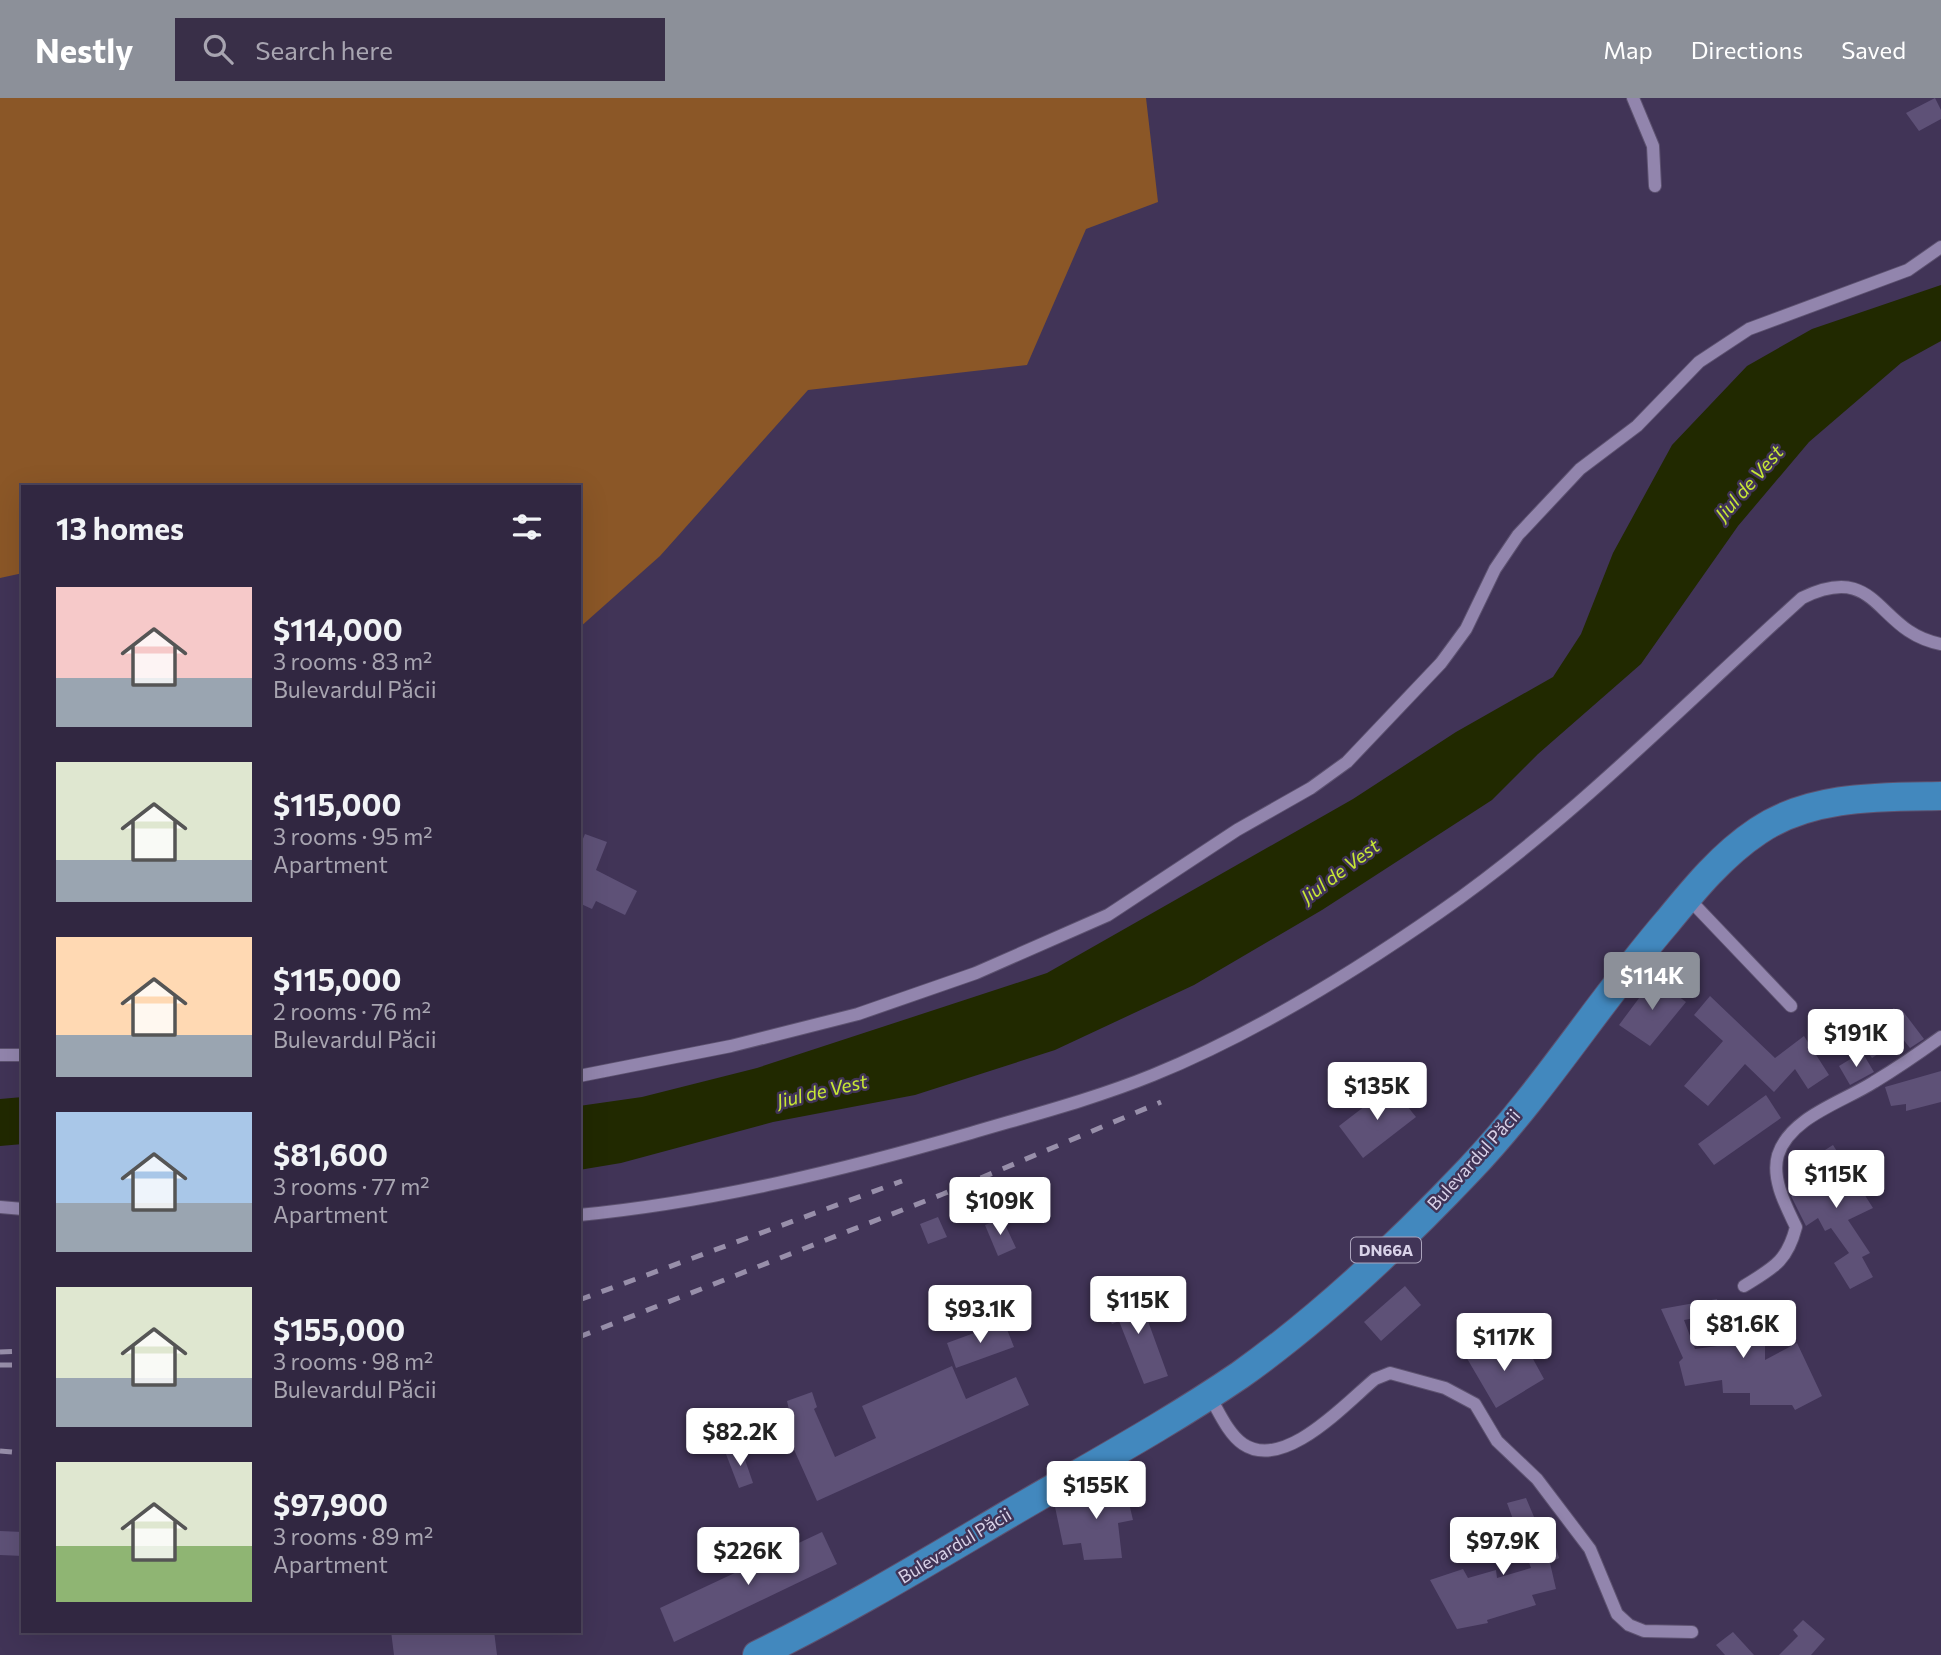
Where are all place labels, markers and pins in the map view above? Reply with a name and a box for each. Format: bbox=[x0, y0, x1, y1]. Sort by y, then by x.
pin: $114K bbox=[1603, 953, 1701, 1012]
pin: $191K bbox=[1807, 1010, 1905, 1069]
pin: $135K bbox=[1328, 1062, 1426, 1122]
pin: $115K bbox=[1787, 1150, 1885, 1210]
pin: $109K bbox=[951, 1178, 1049, 1237]
pin: $115K bbox=[1089, 1276, 1187, 1336]
pin: $93.1K bbox=[923, 1286, 1037, 1345]
pin: $81.6K bbox=[1686, 1300, 1800, 1360]
pin: $117K bbox=[1455, 1314, 1553, 1373]
pin: $82.2K bbox=[683, 1408, 797, 1468]
pin: $155K bbox=[1047, 1462, 1145, 1521]
pin: $97.9K bbox=[1446, 1518, 1560, 1577]
pin: $226K bbox=[699, 1528, 797, 1587]

